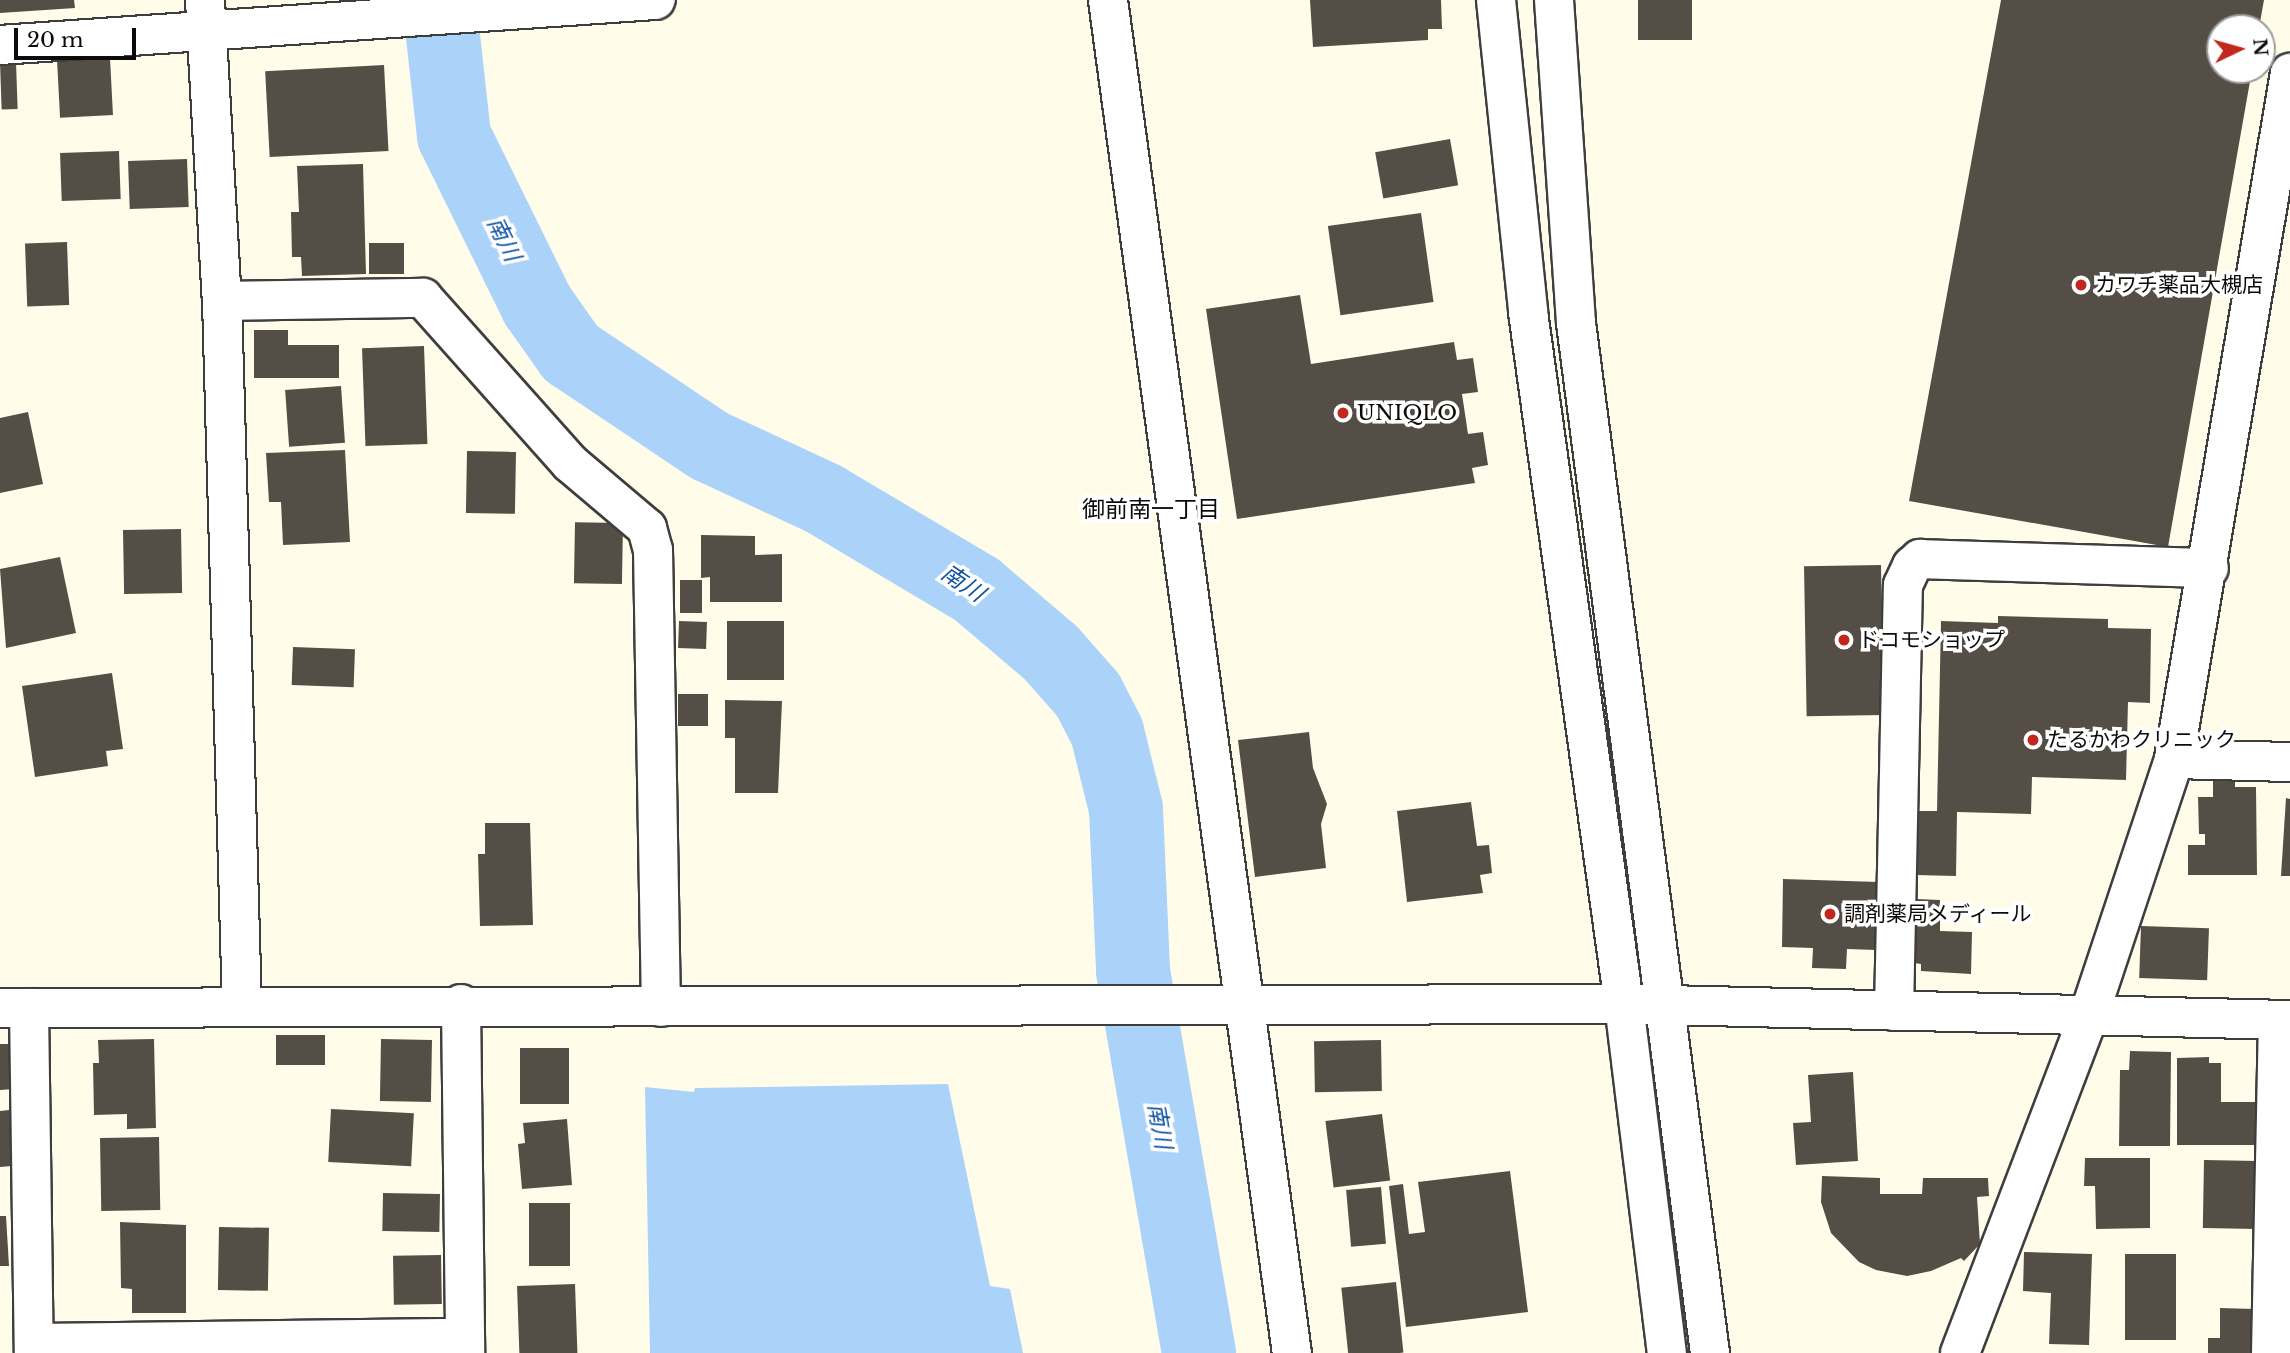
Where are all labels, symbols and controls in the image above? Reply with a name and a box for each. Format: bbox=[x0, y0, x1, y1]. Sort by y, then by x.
scale bar bbox=[18, 14, 140, 58]
north arrow bbox=[2206, 14, 2276, 84]
text: 20 m bbox=[27, 27, 84, 53]
text: N bbox=[2248, 37, 2273, 57]
water label: 南川 bbox=[482, 212, 526, 266]
place label: カワチ薬品大槻店 bbox=[2095, 272, 2263, 298]
marker: カワチ薬品大槻店 bbox=[2073, 277, 2089, 293]
place label: UNIQLO bbox=[1357, 400, 1457, 426]
marker: UNIQLO bbox=[1335, 405, 1351, 421]
district label: 御前南一丁目 bbox=[1082, 495, 1220, 523]
water label: 南川 bbox=[936, 559, 990, 607]
place label: ドコモショップ bbox=[1858, 627, 2005, 653]
marker: ドコモショップ bbox=[1836, 632, 1852, 648]
place label: たるかわクリニック bbox=[2047, 727, 2236, 753]
marker: たるかわクリニック bbox=[2025, 732, 2041, 748]
place label: 調剤薬局メディール bbox=[1844, 901, 2033, 927]
marker: 調剤薬局メディール bbox=[1822, 906, 1838, 922]
water label: 南川 bbox=[1142, 1101, 1178, 1151]

